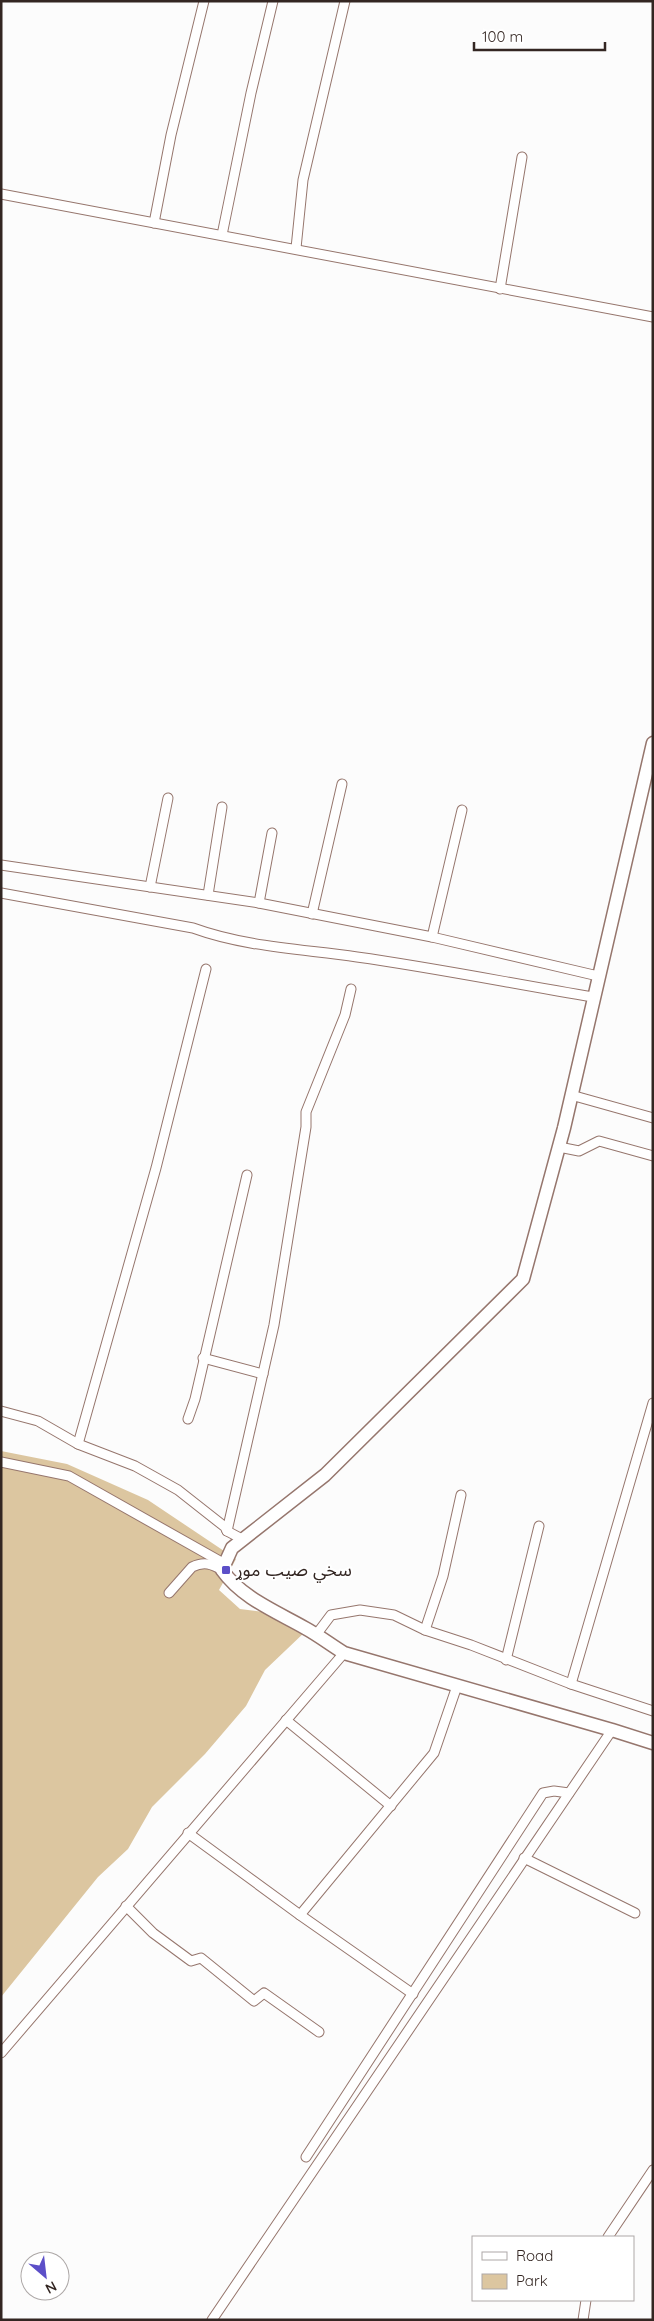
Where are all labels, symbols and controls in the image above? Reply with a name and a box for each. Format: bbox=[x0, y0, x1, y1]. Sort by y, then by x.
scale bar bbox=[474, 20, 605, 52]
text: 100 m bbox=[482, 27, 523, 46]
place label: سخي صیب موړ bbox=[235, 1558, 352, 1583]
marker: سخي صیب موړ bbox=[220, 1564, 232, 1576]
legend bbox=[472, 2236, 634, 2301]
text: Road bbox=[516, 2246, 553, 2265]
north arrow bbox=[20, 2251, 70, 2301]
text: Park bbox=[516, 2271, 548, 2290]
text: N bbox=[42, 2277, 60, 2298]

